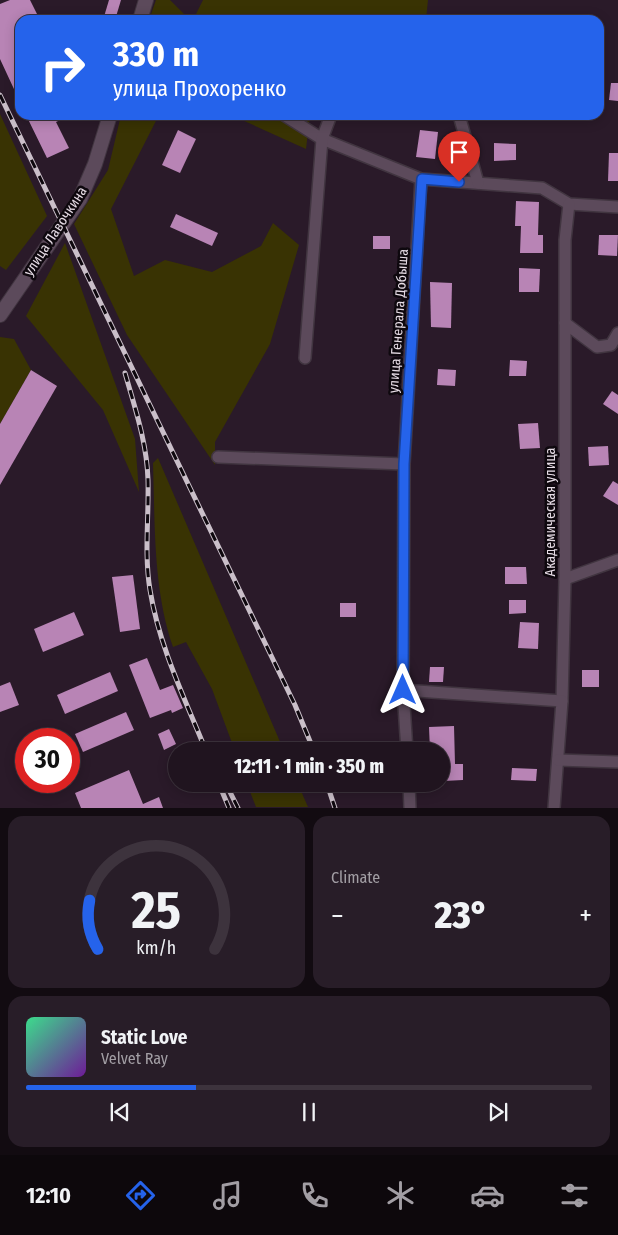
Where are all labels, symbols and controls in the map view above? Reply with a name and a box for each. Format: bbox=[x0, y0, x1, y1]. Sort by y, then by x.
text: 330 m bbox=[113, 33, 199, 75]
icon: right bbox=[30, 35, 95, 100]
text: улица Прохоренко bbox=[113, 75, 287, 102]
pin bbox=[438, 131, 480, 182]
icon: arrive bbox=[445, 138, 473, 166]
street label: улица Лавочкина bbox=[20, 183, 91, 279]
street label: улица Генерала Добыша bbox=[385, 248, 412, 394]
street label: Академическая улица bbox=[542, 447, 559, 576]
position arrow bbox=[376, 663, 428, 715]
speed limit sign: 30 bbox=[15, 728, 80, 793]
text: 12:11 · 1 min · 350 m bbox=[234, 755, 384, 778]
text: Climate bbox=[331, 868, 380, 887]
text: 25 bbox=[131, 879, 181, 942]
text: 23° bbox=[435, 892, 488, 938]
text: − bbox=[331, 899, 344, 932]
text: + bbox=[579, 899, 592, 932]
text: km/h bbox=[137, 937, 176, 959]
text: Static Love bbox=[101, 1026, 188, 1049]
text: Velvet Ray bbox=[101, 1049, 168, 1068]
icon: previous bbox=[106, 1098, 134, 1126]
icon: pause bbox=[295, 1098, 323, 1126]
icon: next bbox=[484, 1098, 512, 1126]
icon: directions bbox=[123, 1178, 158, 1213]
icon: music bbox=[210, 1178, 245, 1213]
icon: phone bbox=[297, 1178, 332, 1213]
icon: climate bbox=[383, 1178, 418, 1213]
icon: car bbox=[470, 1178, 505, 1213]
icon: filters bbox=[557, 1178, 592, 1213]
text: 12:10 bbox=[26, 1182, 71, 1209]

